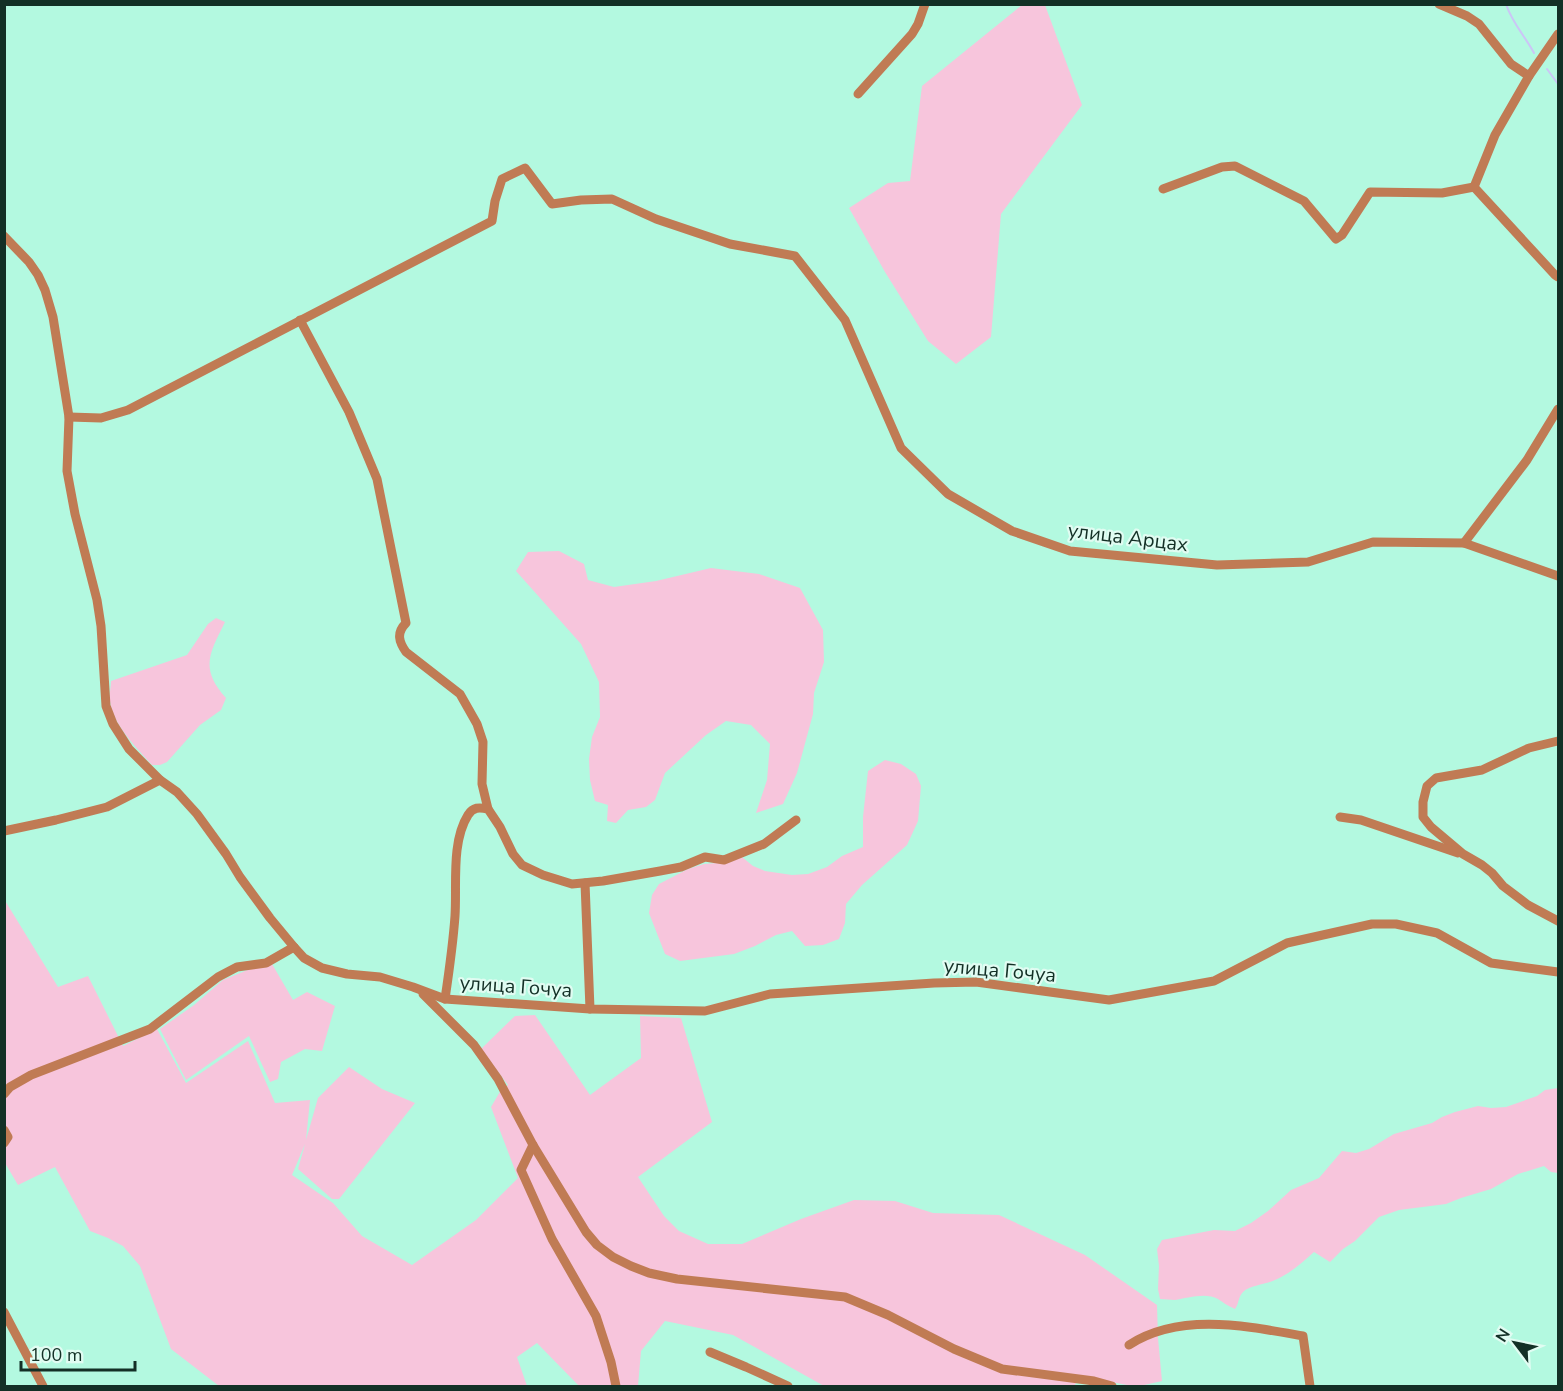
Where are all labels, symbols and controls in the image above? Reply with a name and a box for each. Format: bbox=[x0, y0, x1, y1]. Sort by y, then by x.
street label: улица Арцах bbox=[1066, 517, 1190, 558]
street label: улица Гочуа bbox=[943, 952, 1057, 989]
street label: улица Гочуа bbox=[459, 969, 573, 1004]
north arrow bbox=[1485, 1313, 1545, 1373]
text: N bbox=[1491, 1325, 1516, 1346]
scale bar bbox=[21, 1334, 135, 1372]
text: 100 m bbox=[30, 1343, 82, 1367]

